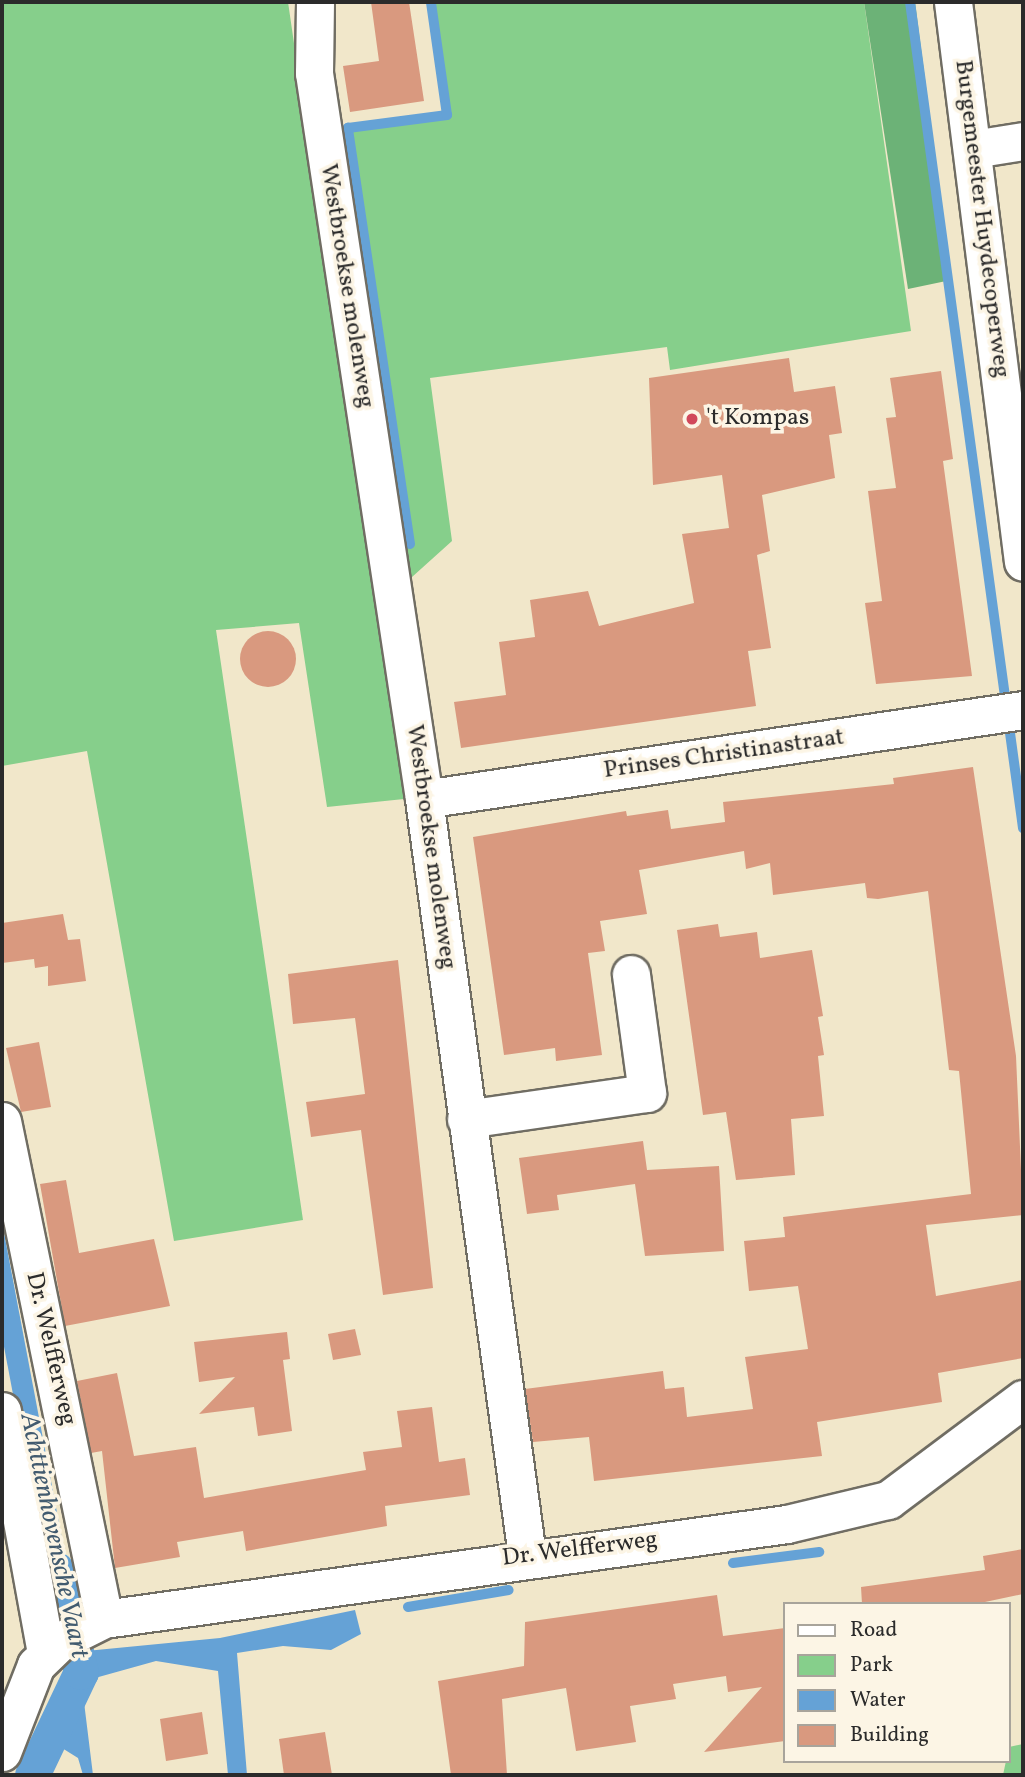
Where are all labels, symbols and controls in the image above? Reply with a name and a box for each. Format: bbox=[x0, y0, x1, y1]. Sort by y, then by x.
street label: Burgemeester Huydecoperweg bbox=[947, 58, 1015, 380]
street label: Westbroekse molenweg bbox=[312, 162, 380, 410]
place label: 't Kompas bbox=[706, 405, 809, 433]
marker: 't Kompas bbox=[684, 411, 700, 427]
street label: Westbroekse molenweg bbox=[399, 723, 461, 971]
street label: Prinses Christinastraat bbox=[602, 724, 846, 786]
street label: Dr. Welfferweg bbox=[18, 1269, 82, 1429]
water label: Achttienhovensche Vaart bbox=[12, 1411, 94, 1661]
street label: Dr. Welfferweg bbox=[500, 1526, 660, 1574]
legend bbox=[783, 1602, 1011, 1763]
text: Road bbox=[850, 1616, 897, 1645]
text: Park bbox=[850, 1651, 893, 1680]
text: Water bbox=[850, 1686, 906, 1715]
text: Building bbox=[850, 1721, 929, 1750]

